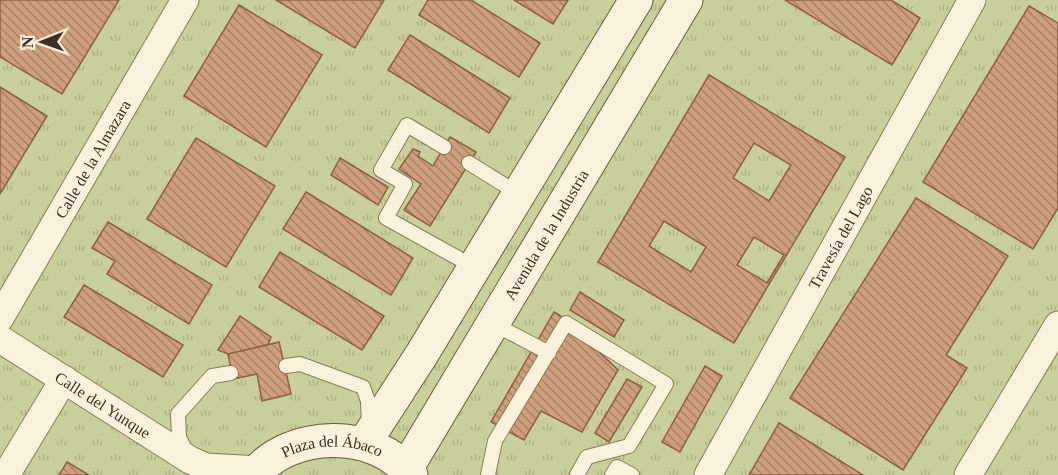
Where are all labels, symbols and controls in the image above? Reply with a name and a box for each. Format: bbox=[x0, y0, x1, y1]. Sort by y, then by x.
north arrow bbox=[12, 12, 72, 72]
text: N bbox=[19, 36, 36, 48]
street label: Calle de la Almazara bbox=[52, 97, 134, 221]
street label: Avenida de la Industria bbox=[501, 166, 591, 303]
street label: Travesía del Lago bbox=[805, 183, 876, 292]
street label: Calle del Yunque bbox=[52, 368, 154, 441]
street label: Plaza del Ábaco bbox=[278, 431, 386, 460]

